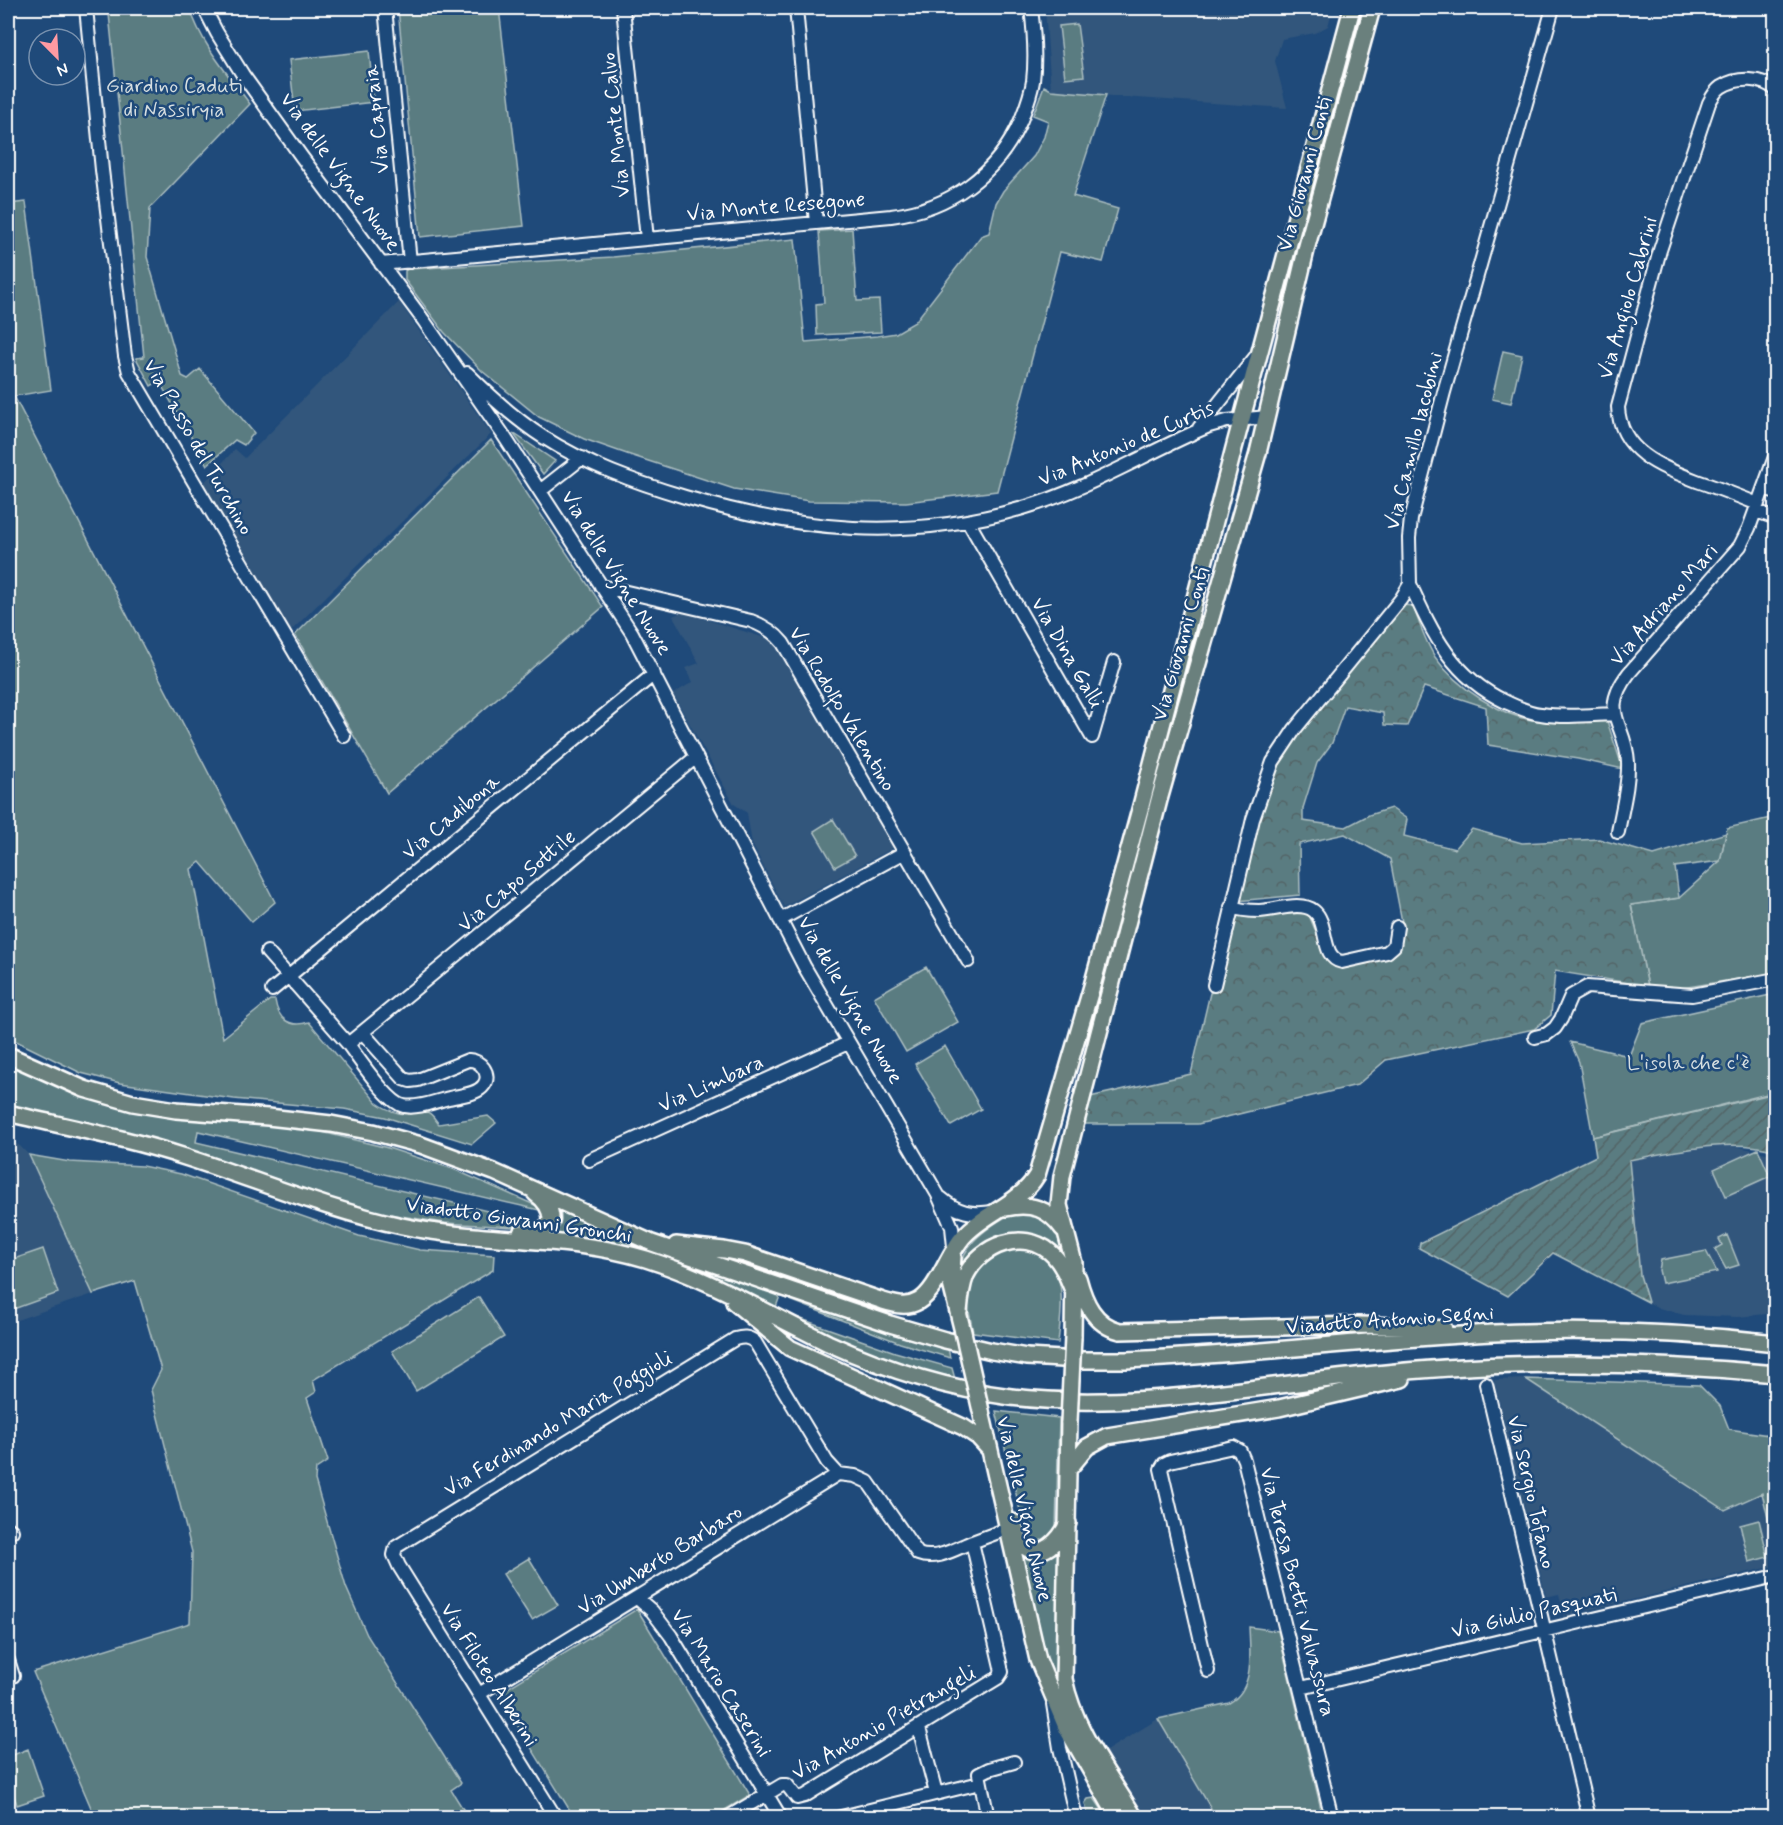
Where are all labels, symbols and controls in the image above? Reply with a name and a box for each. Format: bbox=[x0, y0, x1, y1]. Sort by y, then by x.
north arrow bbox=[27, 27, 87, 87]
street label: Via Monte Calvo bbox=[594, 51, 638, 199]
text: N bbox=[53, 58, 72, 81]
street label: Via Capraia bbox=[357, 63, 397, 175]
park label: Giardino Caduti di Nassiryia bbox=[106, 72, 242, 124]
street label: Via delle Vigne Nuove bbox=[271, 87, 407, 258]
street label: Via Giovanni Conti bbox=[1271, 94, 1339, 254]
street label: Via Monte Resegone bbox=[686, 185, 867, 230]
street label: Via Angiolo Cabrini bbox=[1591, 213, 1667, 383]
street label: Via Camillo Iacobini bbox=[1378, 349, 1450, 533]
street label: Via Passo del Turchino bbox=[136, 354, 260, 540]
street label: Via Antonio de Curtis bbox=[1034, 394, 1218, 494]
street label: Via delle Vigne Nuove bbox=[552, 485, 678, 662]
street label: Via Adriano Mari bbox=[1603, 538, 1725, 672]
street label: Via Giovanni Conti bbox=[1146, 564, 1216, 724]
street label: Via Dina Galli bbox=[1024, 592, 1110, 714]
street label: Via Rodolfo Valentino bbox=[780, 621, 902, 798]
street label: Via Cadibona bbox=[396, 767, 506, 866]
street label: Via Capo Sottile bbox=[452, 823, 582, 939]
street label: Via delle Vigne Nuove bbox=[789, 911, 910, 1090]
street label: Via Limbara bbox=[654, 1048, 768, 1120]
park label: L'isola che c'è bbox=[1627, 1049, 1749, 1077]
street label: Viadotto Giovanni Gronchi bbox=[404, 1190, 634, 1250]
street label: Viadotto Antonio Segni bbox=[1285, 1299, 1495, 1343]
street label: Via Ferdinando Maria Poggioli bbox=[438, 1344, 679, 1505]
street label: Via delle Vigne Nuove bbox=[987, 1413, 1059, 1605]
street label: Via Sergio Tofano bbox=[1499, 1413, 1562, 1572]
street label: Via Teresa Boetti Valvassura bbox=[1252, 1465, 1342, 1719]
street label: Via Umberto Barbaro bbox=[572, 1498, 748, 1622]
street label: Via Giulio Pasquati bbox=[1449, 1580, 1619, 1646]
street label: Via Filoteo Alberini bbox=[433, 1598, 545, 1752]
street label: Via Mario Caserini bbox=[664, 1603, 778, 1763]
street label: Via Antonio Pietrangeli bbox=[787, 1659, 982, 1789]

